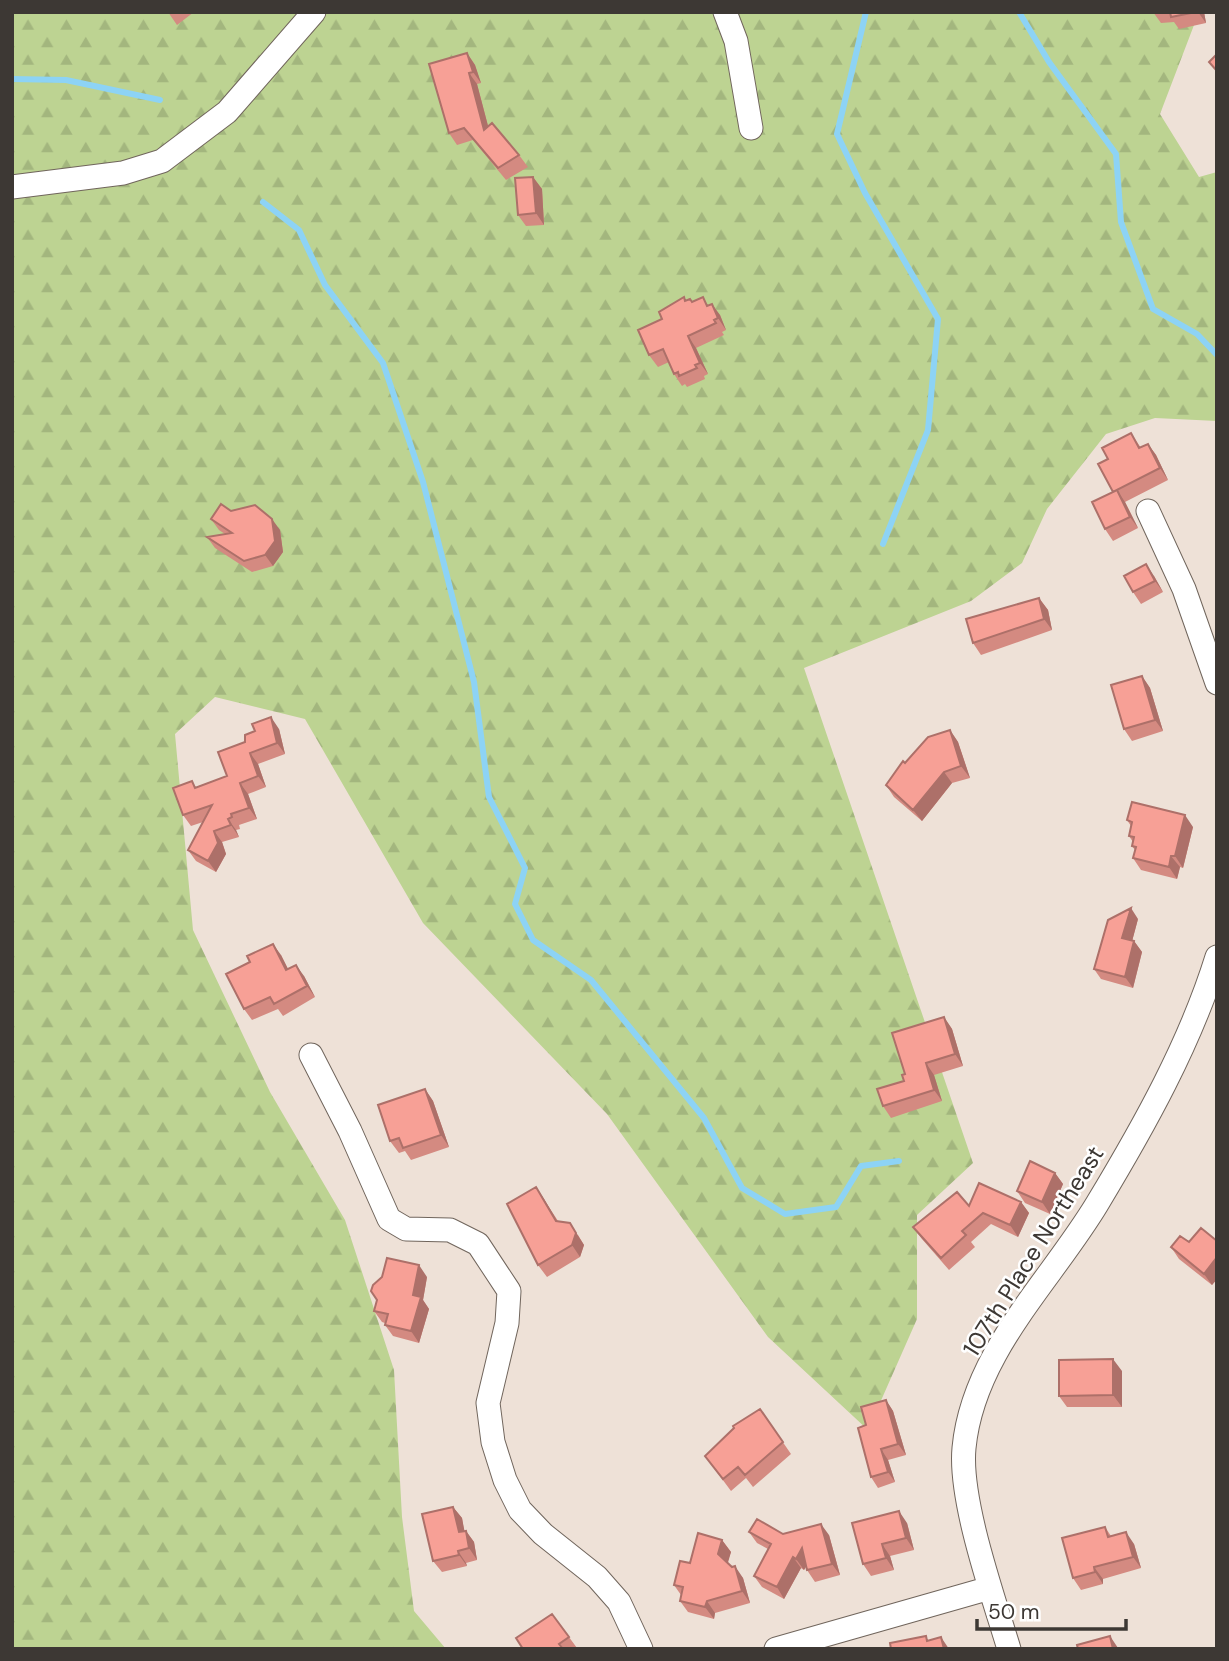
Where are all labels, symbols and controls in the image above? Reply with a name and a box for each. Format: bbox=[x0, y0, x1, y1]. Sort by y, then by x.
street label: 107th Place Northeast bbox=[956, 1140, 1110, 1362]
scale bar bbox=[977, 1588, 1126, 1632]
text: 50 m bbox=[988, 1598, 1039, 1626]

